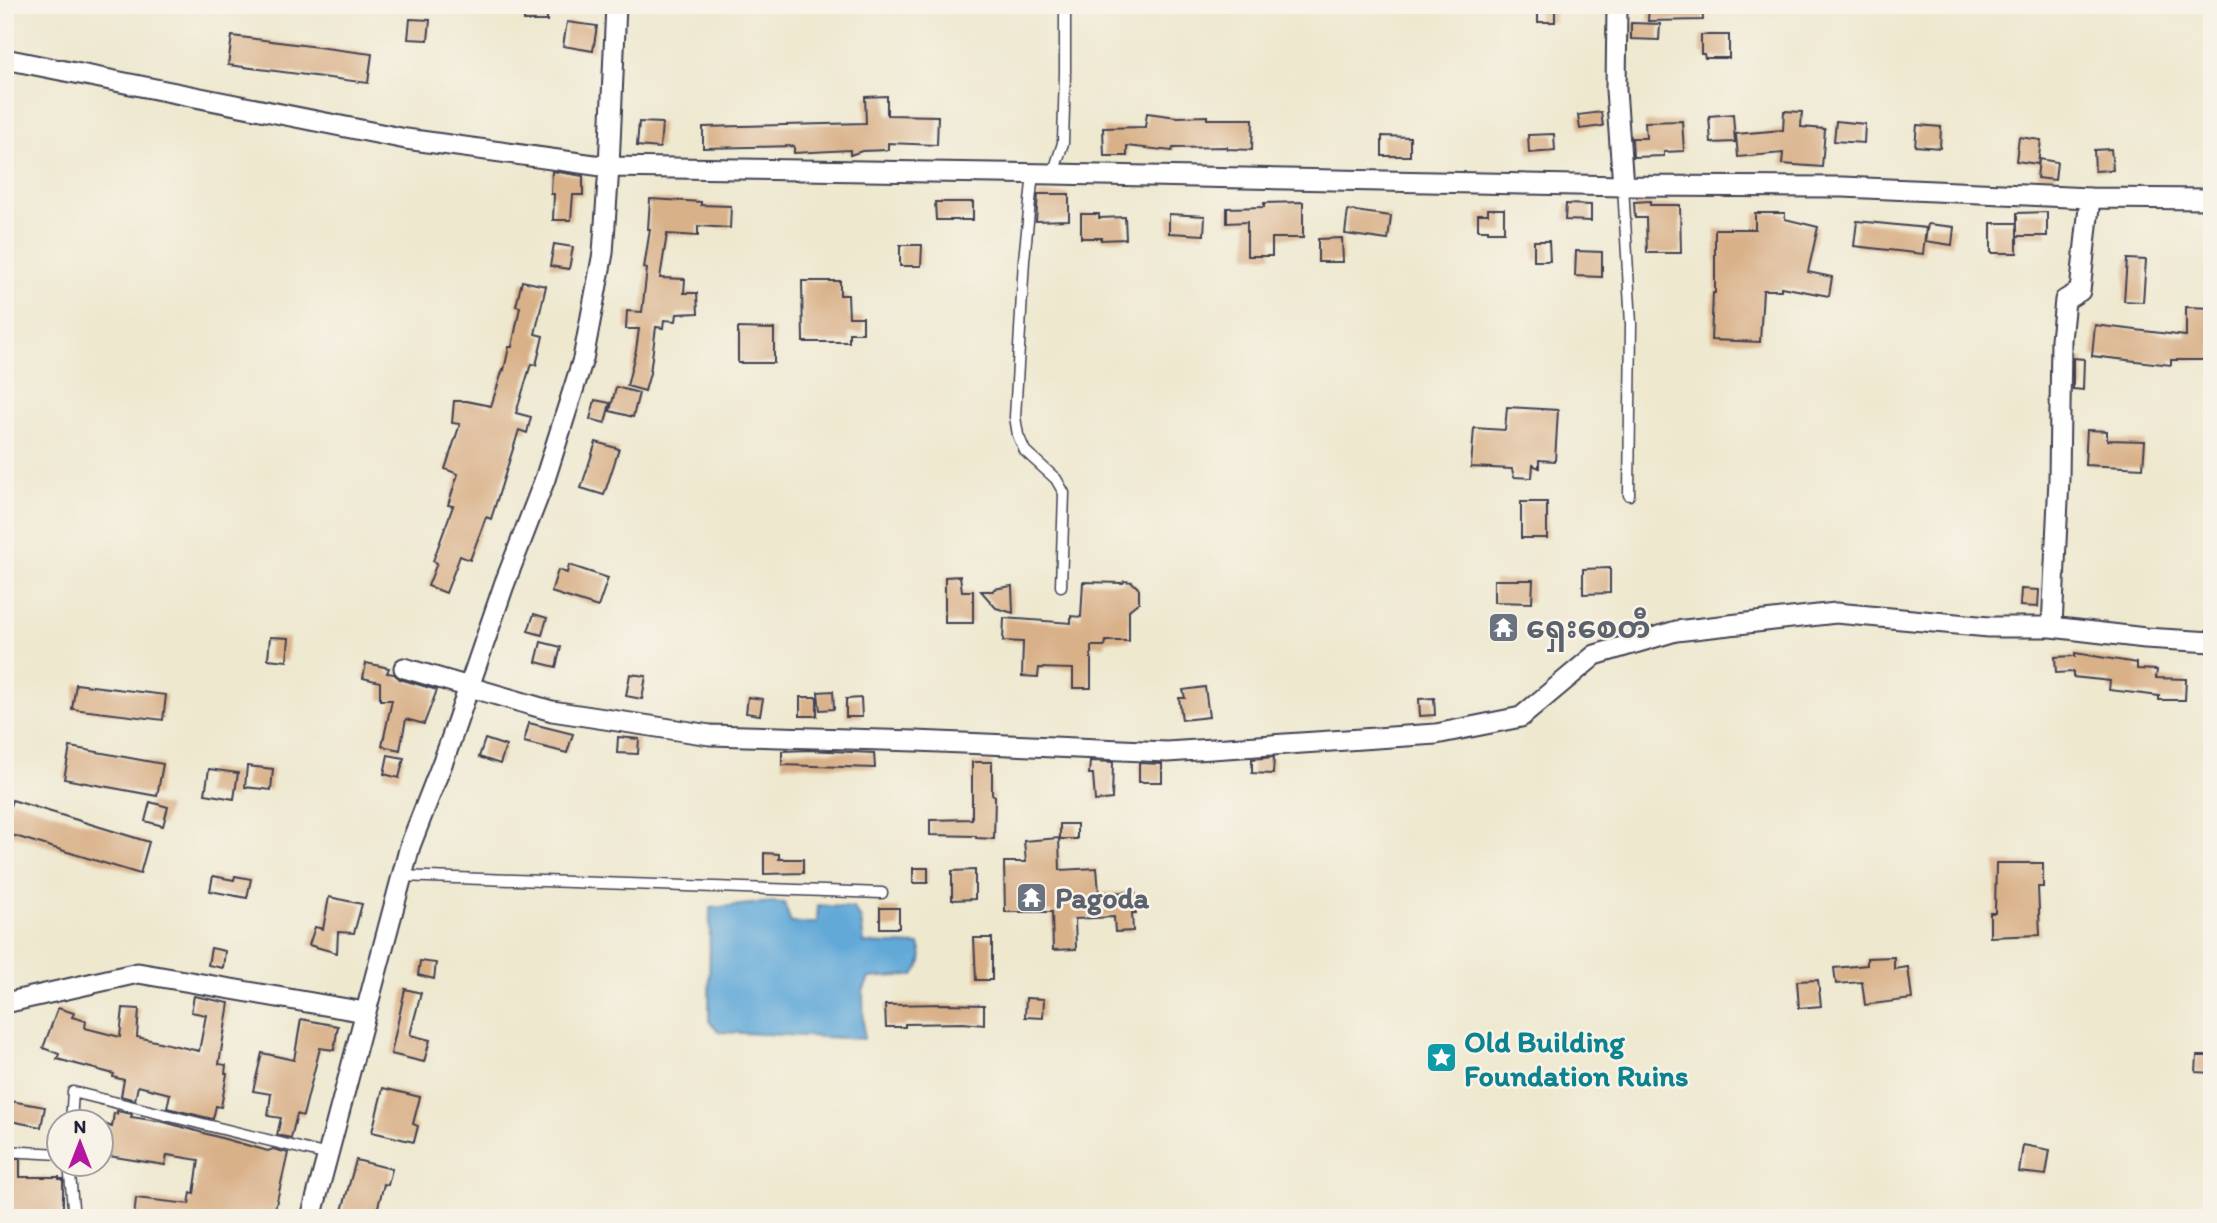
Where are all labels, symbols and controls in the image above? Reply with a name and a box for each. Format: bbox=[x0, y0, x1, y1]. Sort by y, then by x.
place label: ရှေးစေတီ bbox=[1526, 607, 1651, 652]
temple icon: ရှေးစေတီ bbox=[1486, 610, 1520, 644]
place label: Pagoda bbox=[1055, 879, 1149, 916]
temple icon: Pagoda bbox=[1015, 880, 1049, 914]
place label: Old Building Foundation Ruins bbox=[1464, 1023, 1689, 1094]
place icon: Old Building Foundation Ruins bbox=[1424, 1041, 1458, 1075]
north arrow bbox=[46, 1108, 116, 1178]
text: N bbox=[74, 1115, 86, 1138]

